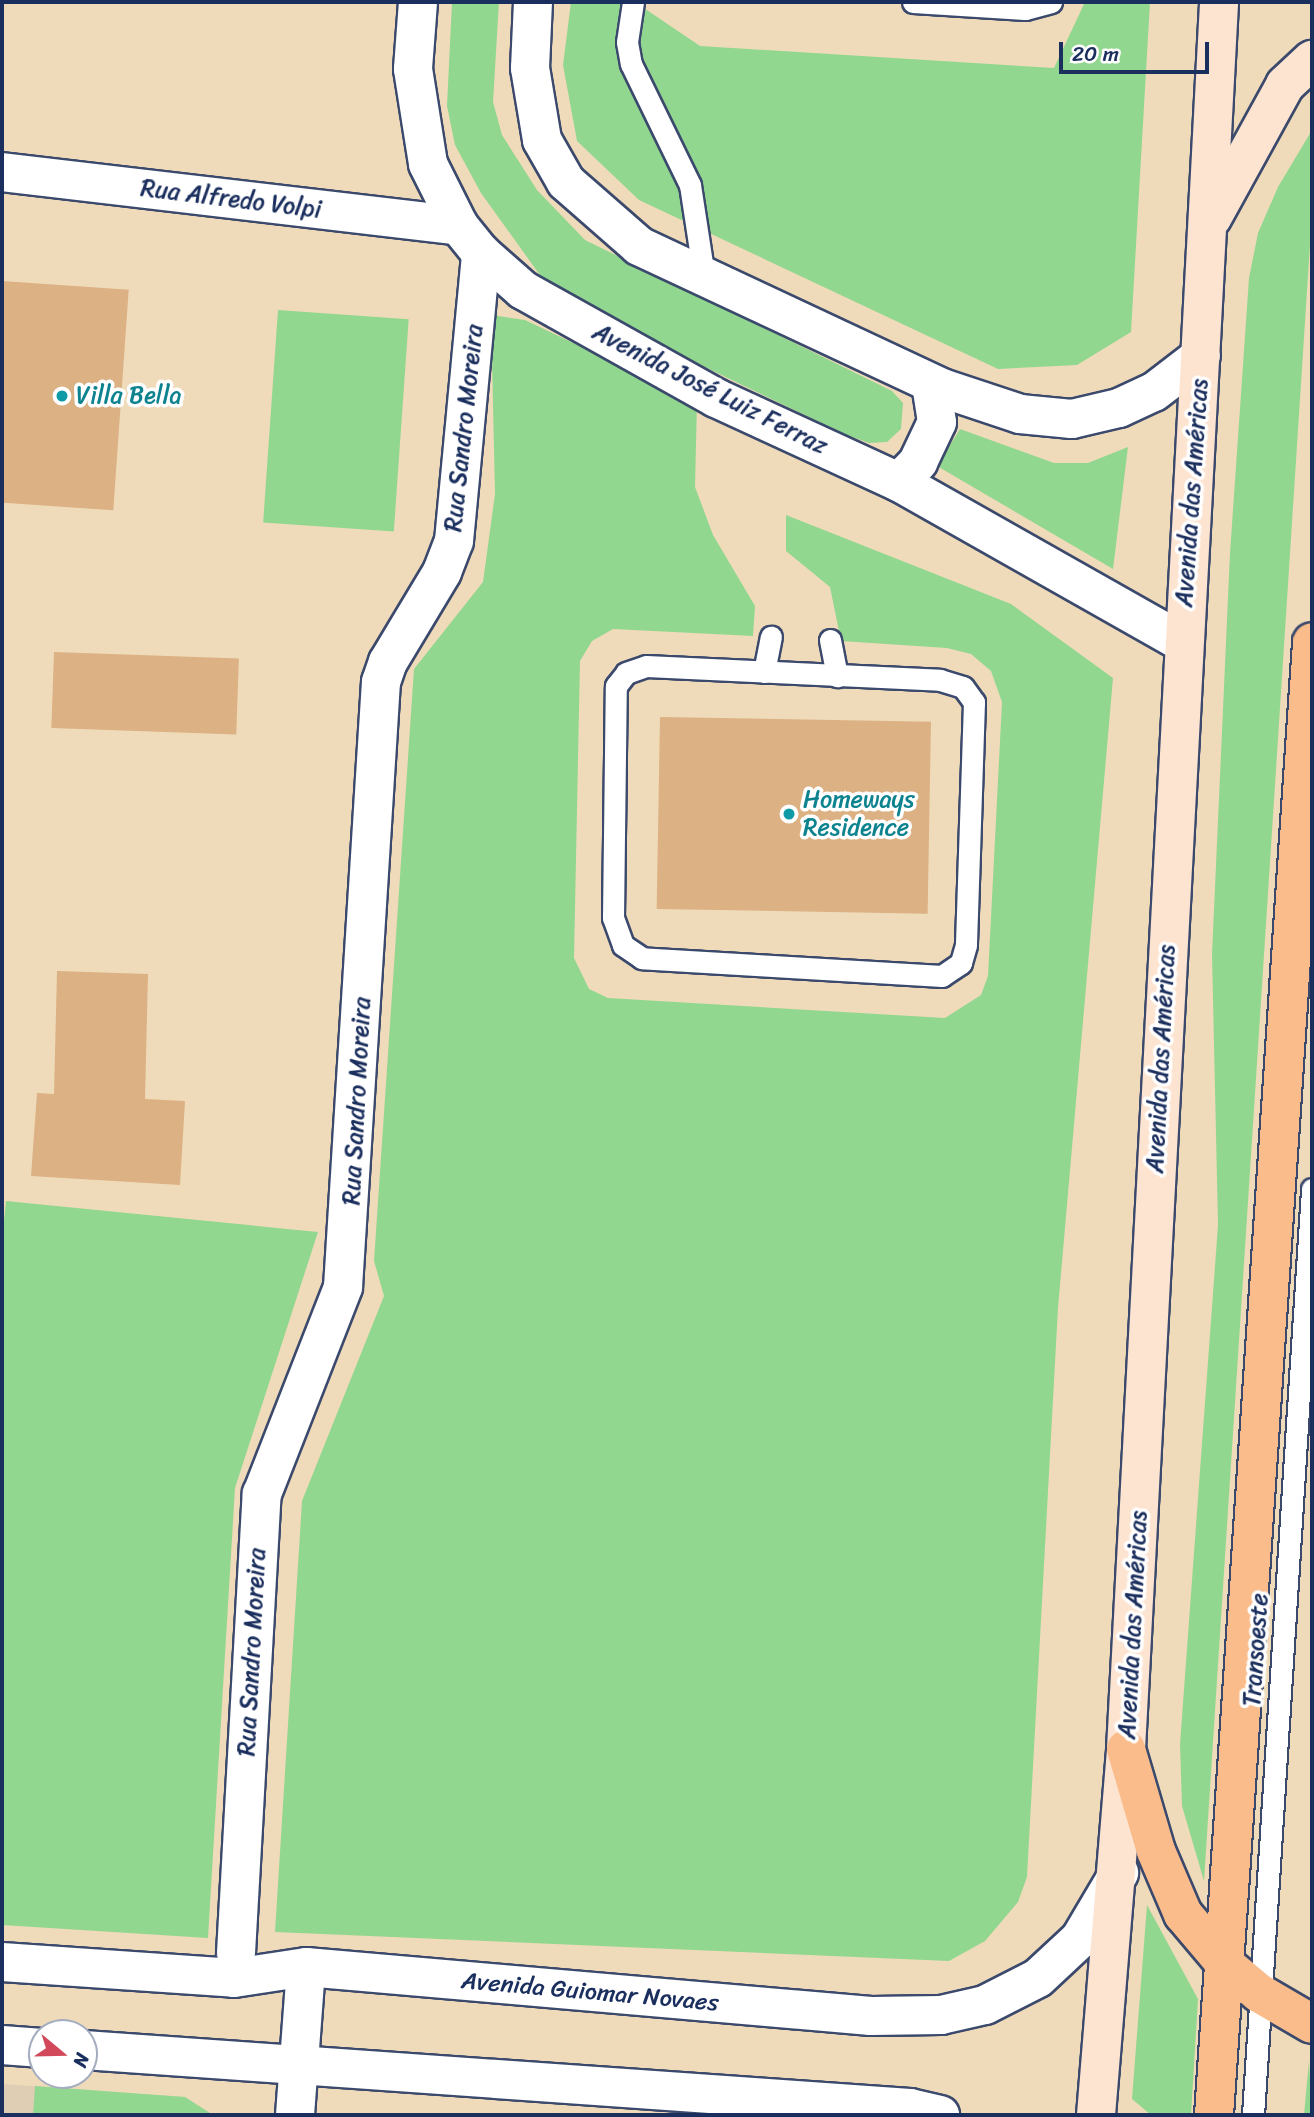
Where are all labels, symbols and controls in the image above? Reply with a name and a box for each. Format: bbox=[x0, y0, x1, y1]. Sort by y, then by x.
scale bar bbox=[1062, 28, 1212, 72]
text: 20 m bbox=[1072, 35, 1119, 73]
street label: Rua Alfredo Volpi bbox=[139, 174, 323, 224]
street label: Avenida José Luiz Ferraz bbox=[588, 317, 832, 461]
street label: Rua Sandro Moreira bbox=[439, 322, 489, 534]
street label: Avenida das Américas bbox=[1170, 377, 1214, 609]
place label: Villa Bella bbox=[76, 382, 182, 410]
marker: Villa Bella bbox=[54, 388, 70, 404]
place label: Homeways Residence bbox=[803, 786, 915, 842]
marker: Homeways Residence bbox=[781, 806, 797, 822]
street label: Avenida das Américas bbox=[1141, 944, 1181, 1174]
street label: Rua Sandro Moreira bbox=[337, 996, 377, 1206]
street label: Avenida das Américas bbox=[1113, 1510, 1153, 1740]
street label: Rua Sandro Moreira bbox=[232, 1547, 272, 1757]
street label: Transoeste bbox=[1238, 1592, 1274, 1708]
street label: Avenida Guiomar Novaes bbox=[461, 1966, 719, 2018]
north arrow bbox=[28, 2019, 98, 2089]
text: N bbox=[64, 2049, 99, 2072]

